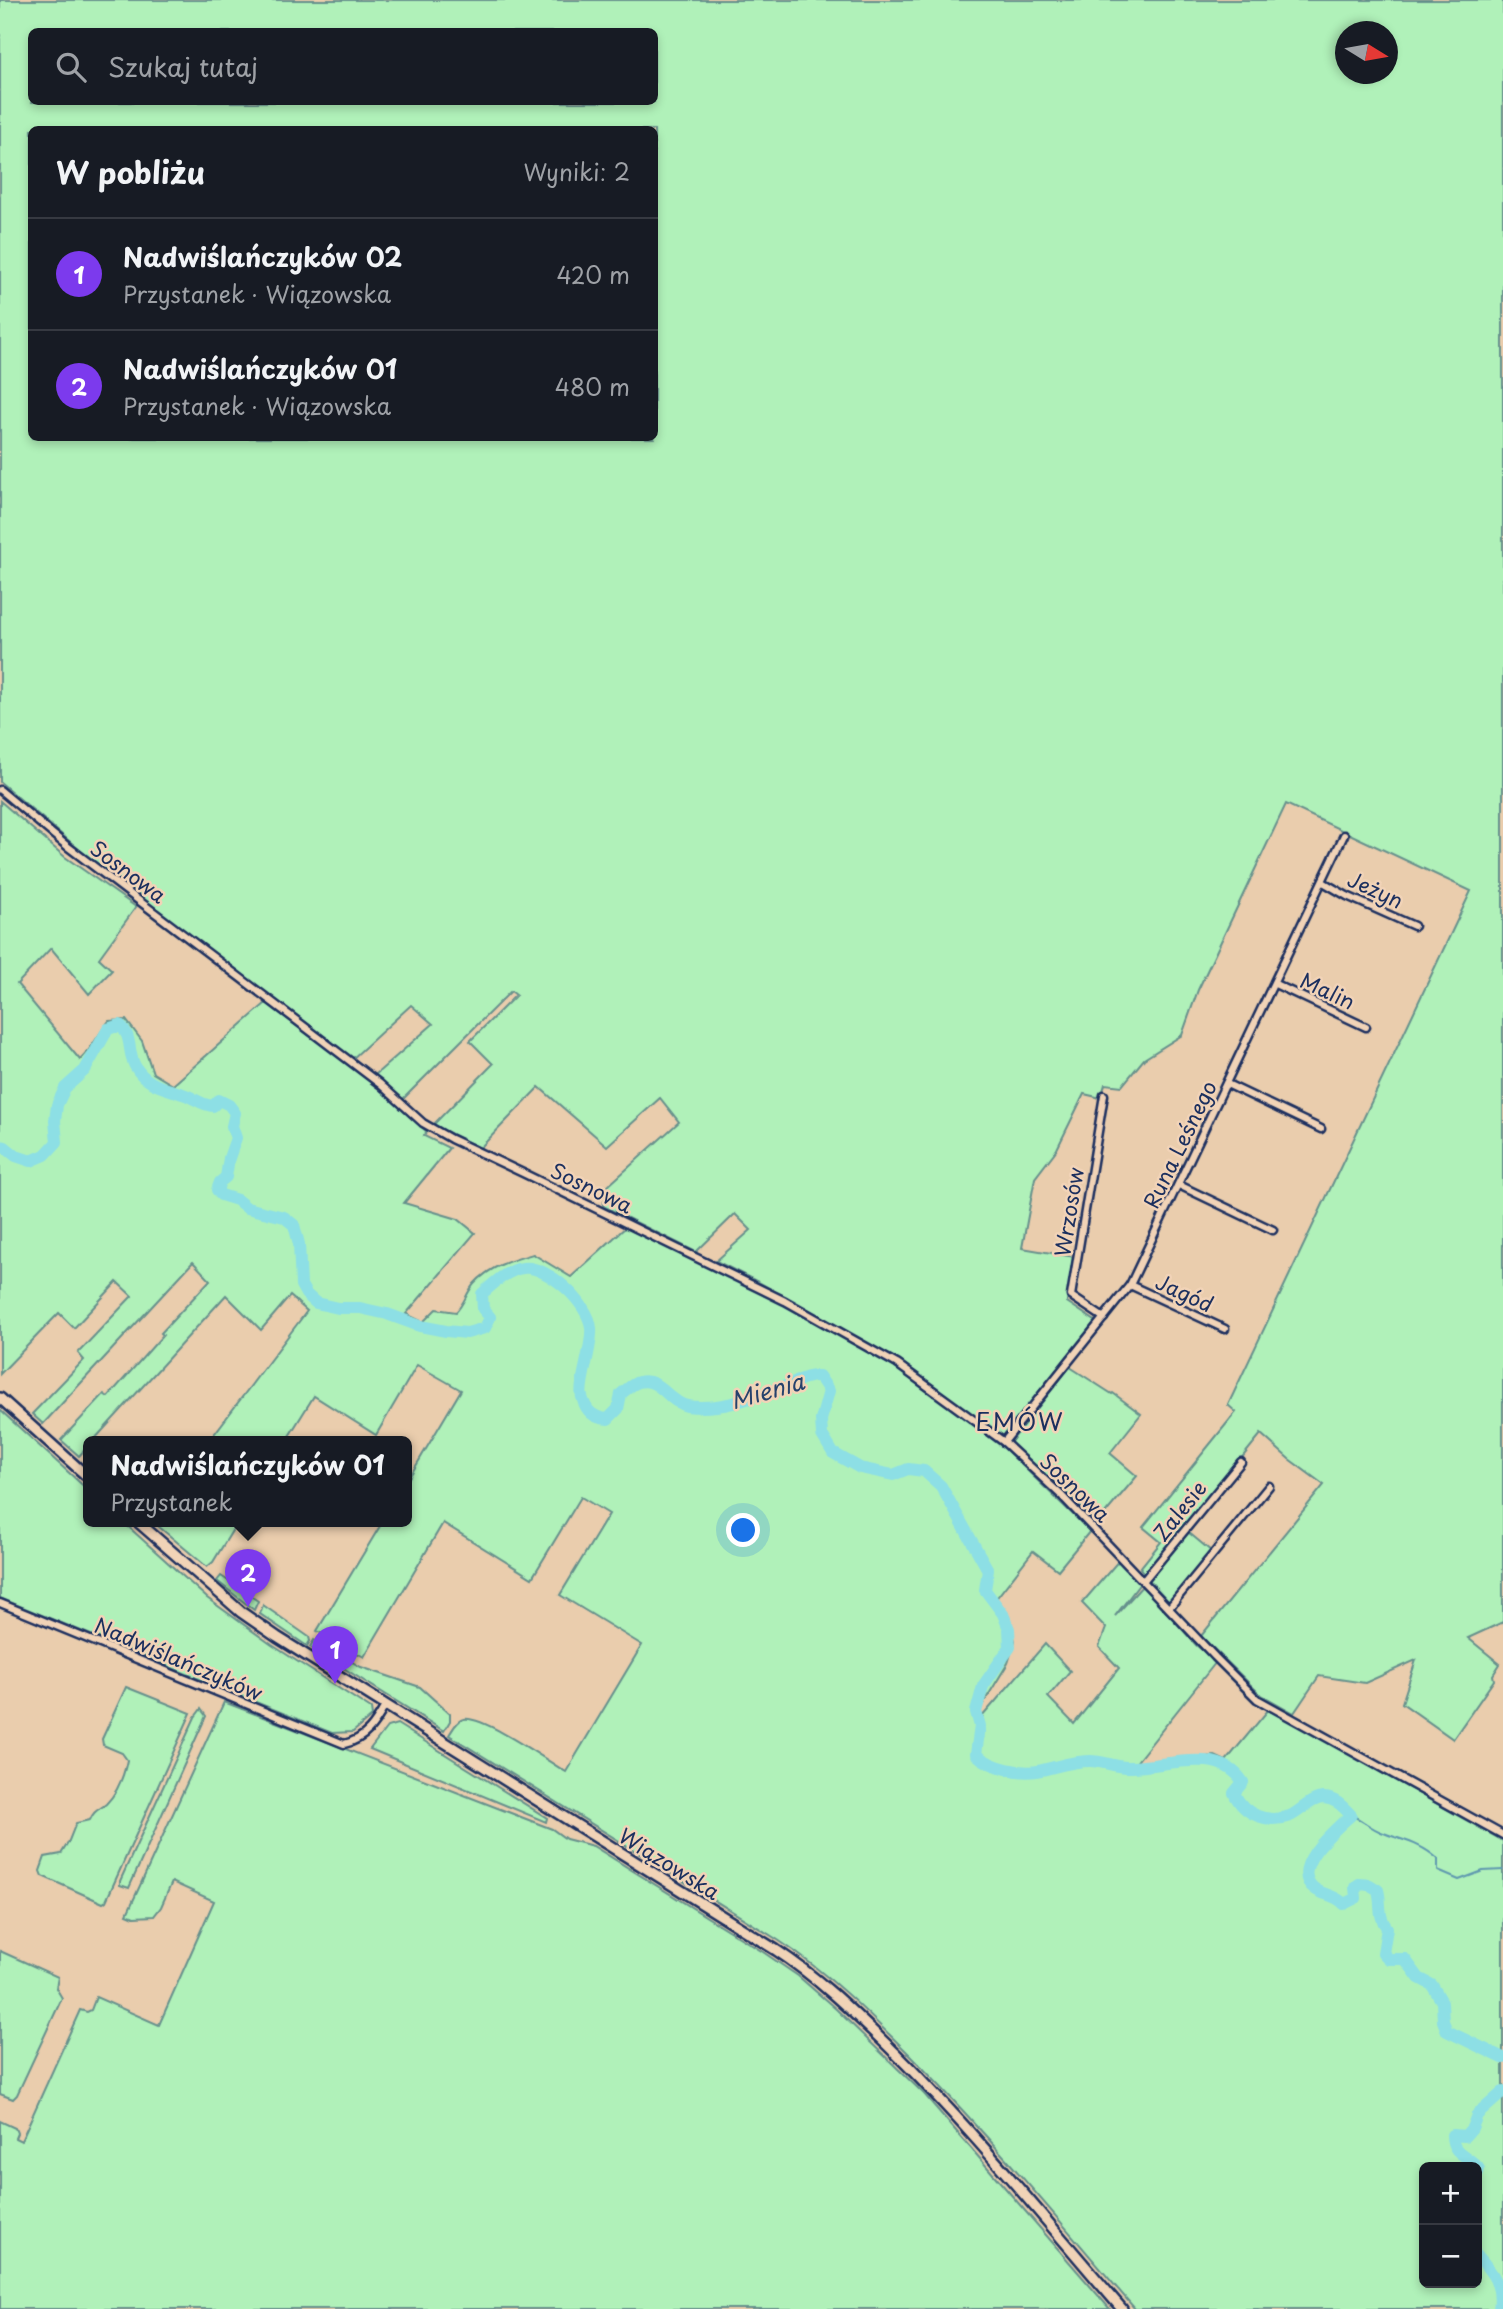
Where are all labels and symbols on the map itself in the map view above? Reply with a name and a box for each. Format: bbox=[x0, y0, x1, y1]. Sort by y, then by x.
north arrow bbox=[1335, 21, 1398, 84]
street label: Sosnowa bbox=[84, 832, 174, 910]
street label: Jeżyn bbox=[1343, 862, 1409, 916]
street label: Malin bbox=[1295, 963, 1361, 1017]
street label: Runa Leśnego bbox=[1134, 1075, 1224, 1213]
street label: Sosnowa bbox=[546, 1153, 638, 1221]
street label: Wrzosów bbox=[1045, 1165, 1091, 1259]
street label: Jagód bbox=[1151, 1265, 1219, 1319]
water label: Mienia bbox=[726, 1363, 809, 1417]
district label: EMÓW bbox=[975, 1403, 1065, 1439]
street label: Sosnowa bbox=[1033, 1445, 1119, 1529]
street label: Zalesie bbox=[1145, 1473, 1213, 1547]
your location bbox=[726, 1513, 760, 1547]
pin: 2 bbox=[225, 1549, 271, 1607]
street label: Nadwiślańczyków bbox=[90, 1608, 269, 1708]
pin: 1 bbox=[312, 1626, 358, 1684]
street label: Wiązowska bbox=[613, 1819, 727, 1907]

